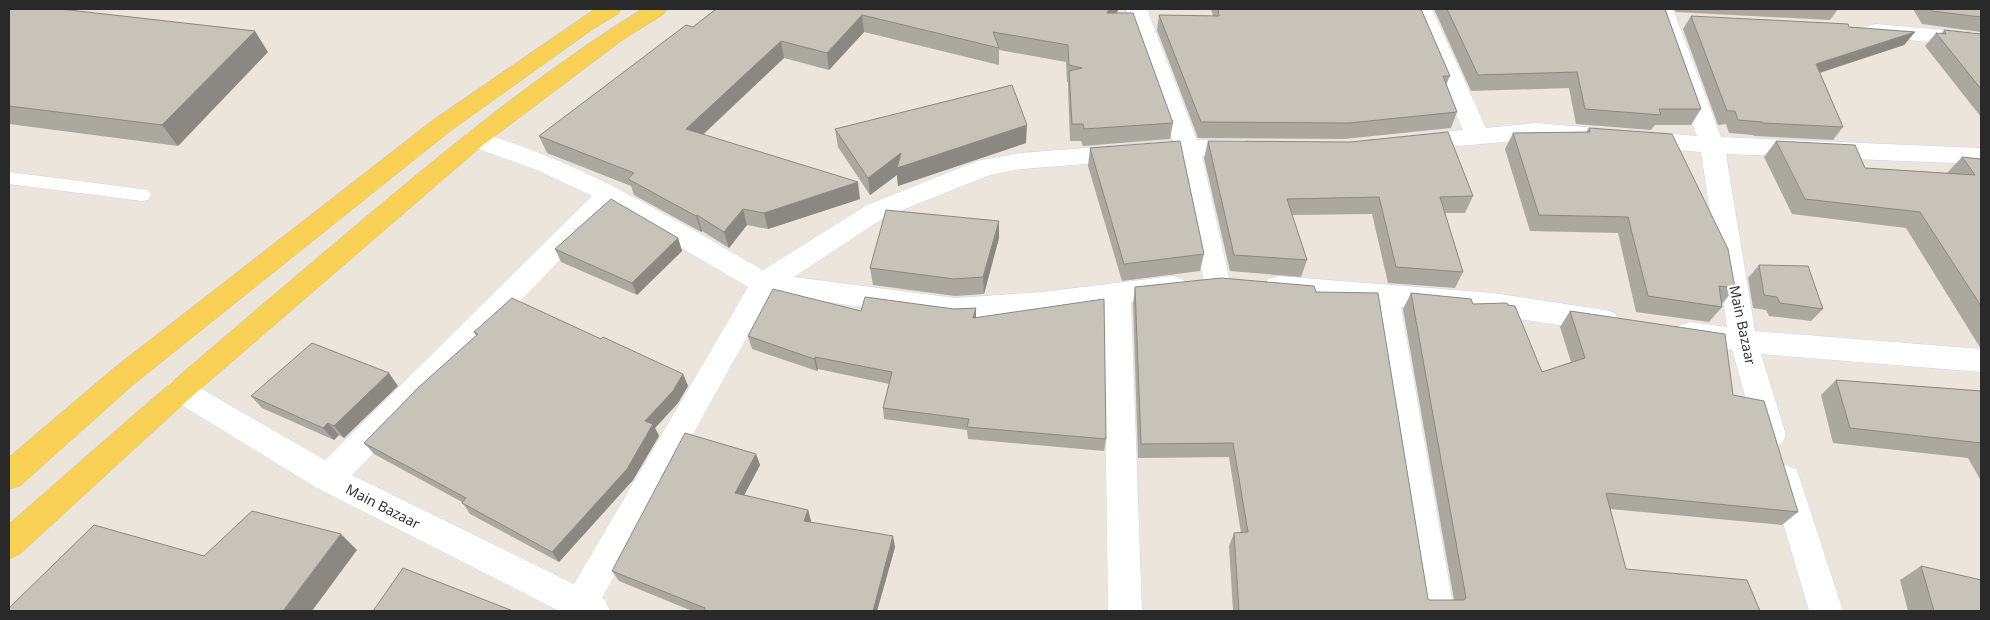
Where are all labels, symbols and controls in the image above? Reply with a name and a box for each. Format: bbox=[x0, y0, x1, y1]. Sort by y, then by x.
street label: Main Bazaar bbox=[1725, 284, 1761, 367]
street label: Main Bazaar bbox=[343, 479, 424, 533]

